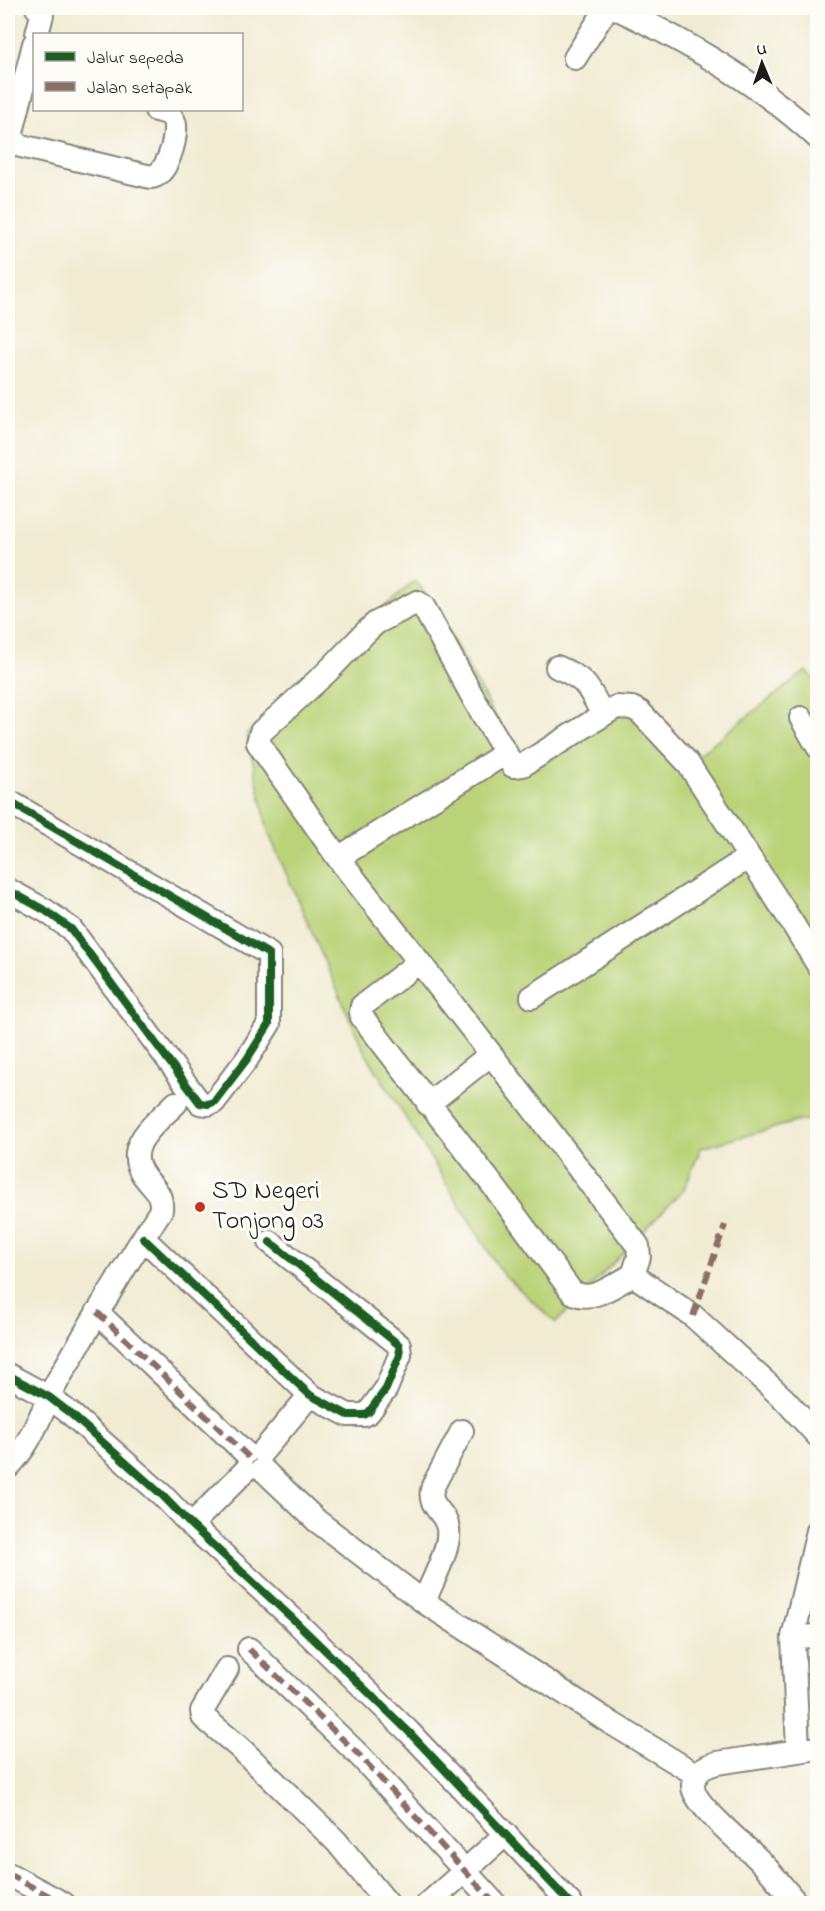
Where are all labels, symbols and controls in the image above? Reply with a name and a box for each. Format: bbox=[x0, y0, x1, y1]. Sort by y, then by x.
legend bbox=[33, 33, 243, 111]
north arrow bbox=[732, 33, 792, 93]
text: U bbox=[756, 38, 767, 62]
text: Jalur sepeda bbox=[87, 46, 184, 72]
text: Jalan setapak bbox=[87, 76, 192, 102]
place label: SD Negeri Tonjong 03 bbox=[212, 1173, 324, 1241]
marker: SD Negeri Tonjong 03 bbox=[193, 1200, 207, 1214]

